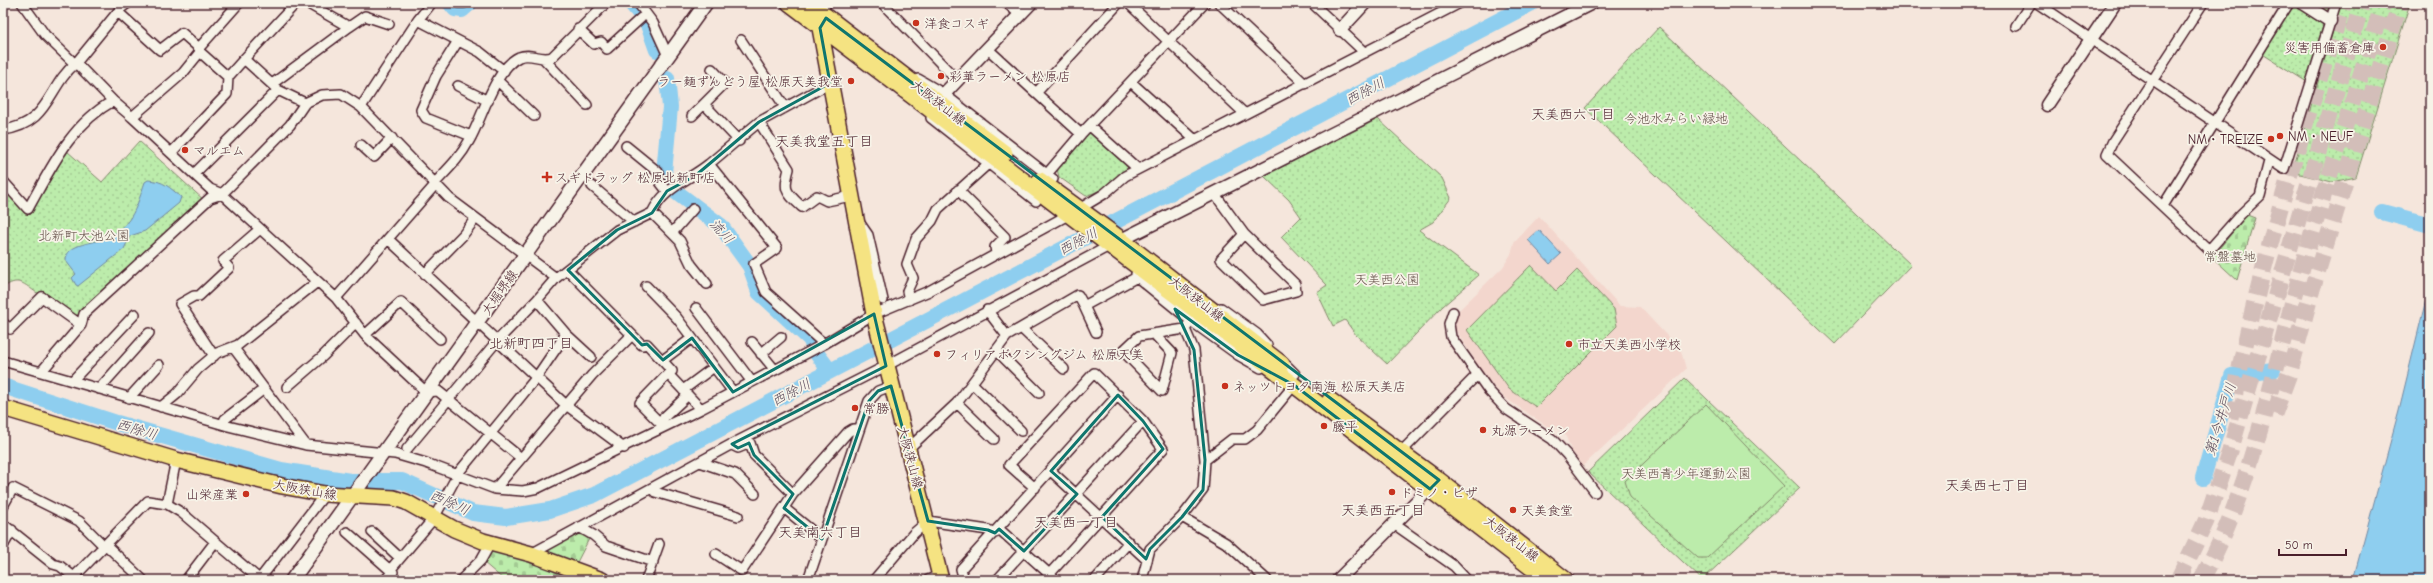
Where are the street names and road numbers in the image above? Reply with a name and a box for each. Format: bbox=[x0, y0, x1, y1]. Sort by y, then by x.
street label: 大阪狭山線 bbox=[908, 76, 970, 129]
street label: 大堀堺線 bbox=[478, 266, 521, 318]
street label: 大阪狭山線 bbox=[1166, 272, 1228, 325]
street label: 大阪狭山線 bbox=[895, 424, 926, 491]
street label: 大阪狭山線 bbox=[272, 476, 339, 503]
street label: 大阪狭山線 bbox=[1481, 512, 1543, 565]

